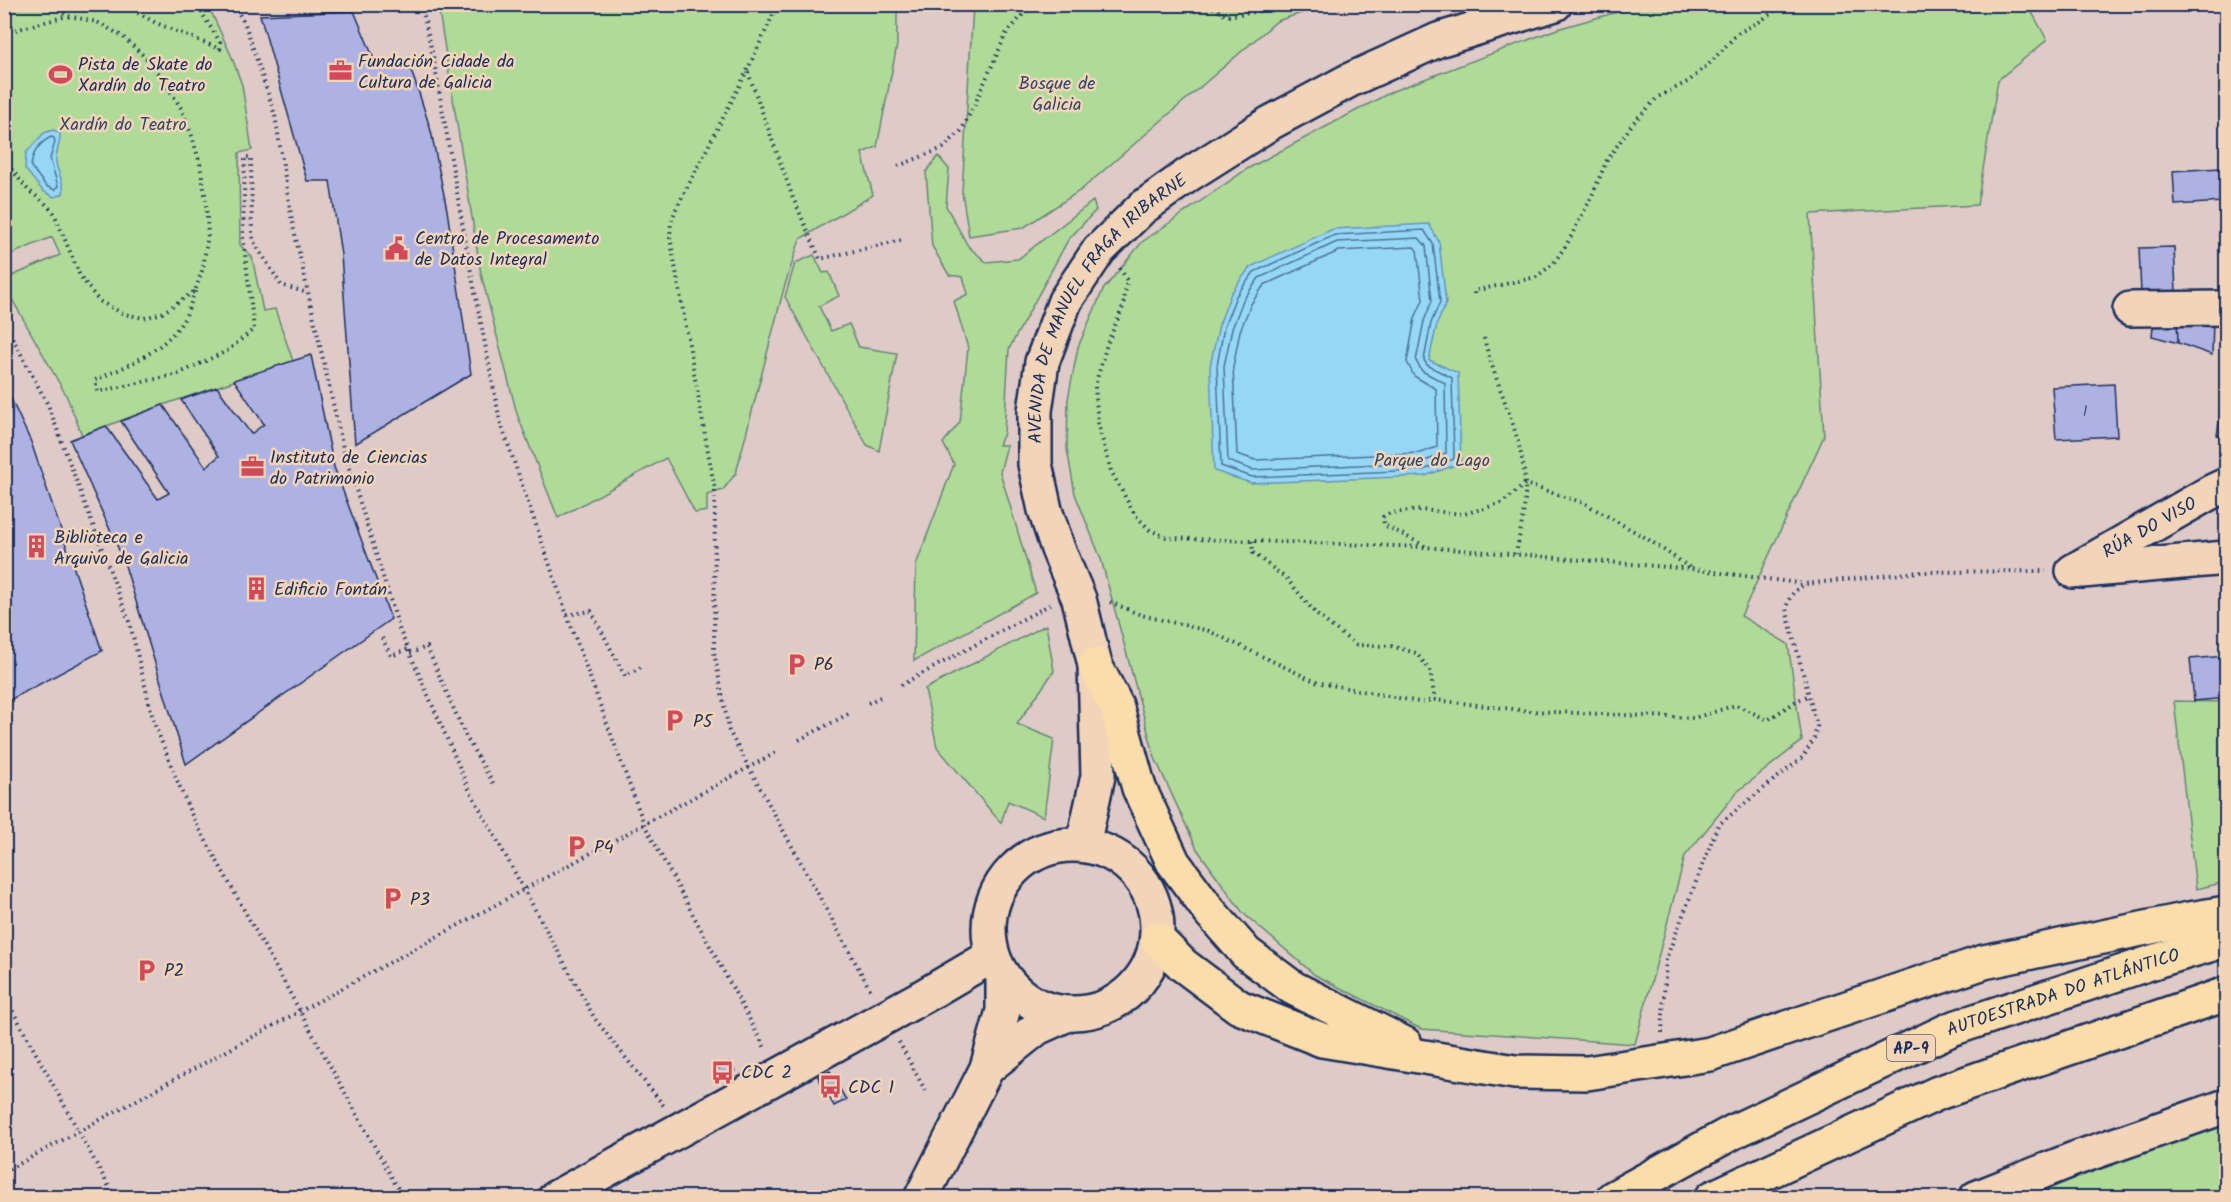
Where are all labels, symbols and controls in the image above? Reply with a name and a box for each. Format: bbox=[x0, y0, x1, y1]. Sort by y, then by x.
place label: Fundación Cidade da Cultura de Galicia bbox=[358, 48, 515, 98]
place label: Pista de Skate do Xardín do Teatro bbox=[78, 51, 213, 101]
office icon: Fundación Cidade da Cultura de Galicia bbox=[327, 58, 353, 84]
sports icon: Pista de Skate do Xardín do Teatro bbox=[47, 61, 73, 87]
park label: Bosque de Galicia bbox=[1019, 70, 1095, 120]
park label: Xardín do Teatro bbox=[59, 111, 187, 140]
street label: AVENIDA DE MANUEL FRAGA IRIBARNE bbox=[1022, 167, 1194, 444]
place label: Centro de Procesamento de Datos Integral bbox=[415, 225, 599, 275]
public building icon: Centro de Procesamento de Datos Integral bbox=[384, 235, 410, 261]
house number: 1 bbox=[2083, 400, 2088, 424]
place label: Instituto de Ciencias do Patrimonio bbox=[270, 444, 428, 494]
park label: Parque do Lago bbox=[1374, 447, 1490, 476]
office icon: Instituto de Ciencias do Patrimonio bbox=[239, 454, 265, 480]
street label: RÚA DO VISO bbox=[2097, 490, 2203, 567]
place label: Biblioteca e Arquivo de Galicia bbox=[54, 524, 189, 574]
building icon: Biblioteca e Arquivo de Galicia bbox=[23, 534, 49, 560]
building icon: Edificio Fontán bbox=[243, 576, 269, 602]
place label: Edificio Fontán bbox=[274, 576, 387, 605]
parking icon: P6 bbox=[783, 651, 809, 677]
place label: P6 bbox=[814, 651, 834, 680]
parking icon: P5 bbox=[662, 708, 688, 734]
place label: P5 bbox=[693, 708, 714, 737]
parking icon: P4 bbox=[563, 834, 589, 860]
place label: P4 bbox=[594, 834, 614, 863]
parking icon: P3 bbox=[379, 886, 405, 912]
place label: P3 bbox=[410, 886, 430, 915]
street label: AUTOESTRADA DO ATLÁNTICO bbox=[1943, 942, 2183, 1045]
parking icon: P2 bbox=[133, 957, 159, 983]
place label: P2 bbox=[164, 957, 184, 986]
road number: AP-9 bbox=[1887, 1035, 1935, 1061]
bus stop icon: CDC 2 bbox=[710, 1059, 736, 1085]
place label: CDC 2 bbox=[741, 1059, 792, 1088]
bus stop icon: CDC 1 bbox=[817, 1074, 843, 1100]
place label: CDC 1 bbox=[848, 1074, 894, 1103]

